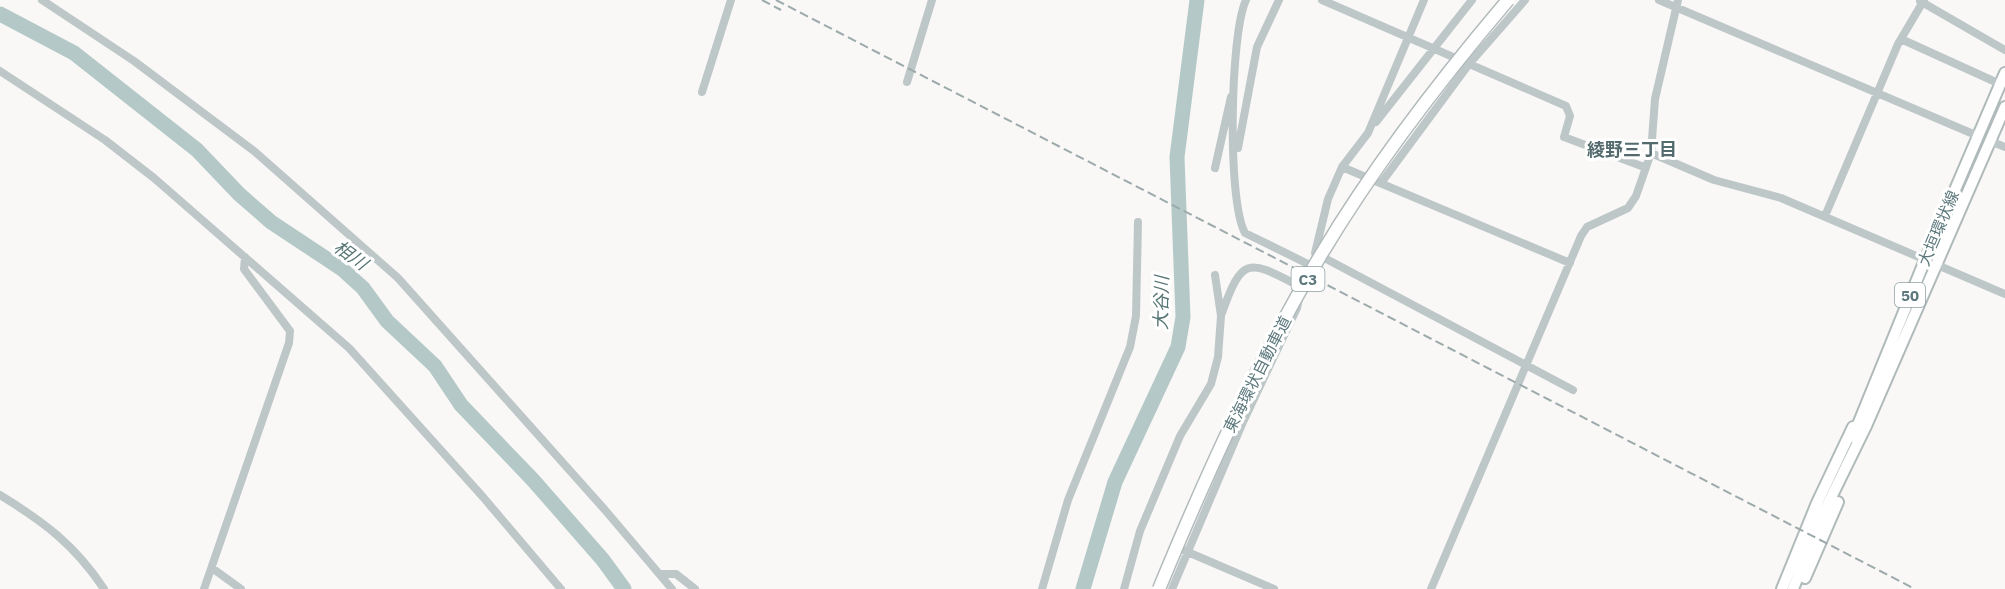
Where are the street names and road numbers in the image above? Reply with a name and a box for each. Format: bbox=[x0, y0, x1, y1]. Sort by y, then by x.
street label: 大垣環状線 bbox=[1913, 187, 1963, 269]
road number: C3 bbox=[1292, 267, 1324, 291]
road number: 50 bbox=[1895, 283, 1925, 307]
street label: 東海環状自動車道 bbox=[1219, 312, 1295, 436]

